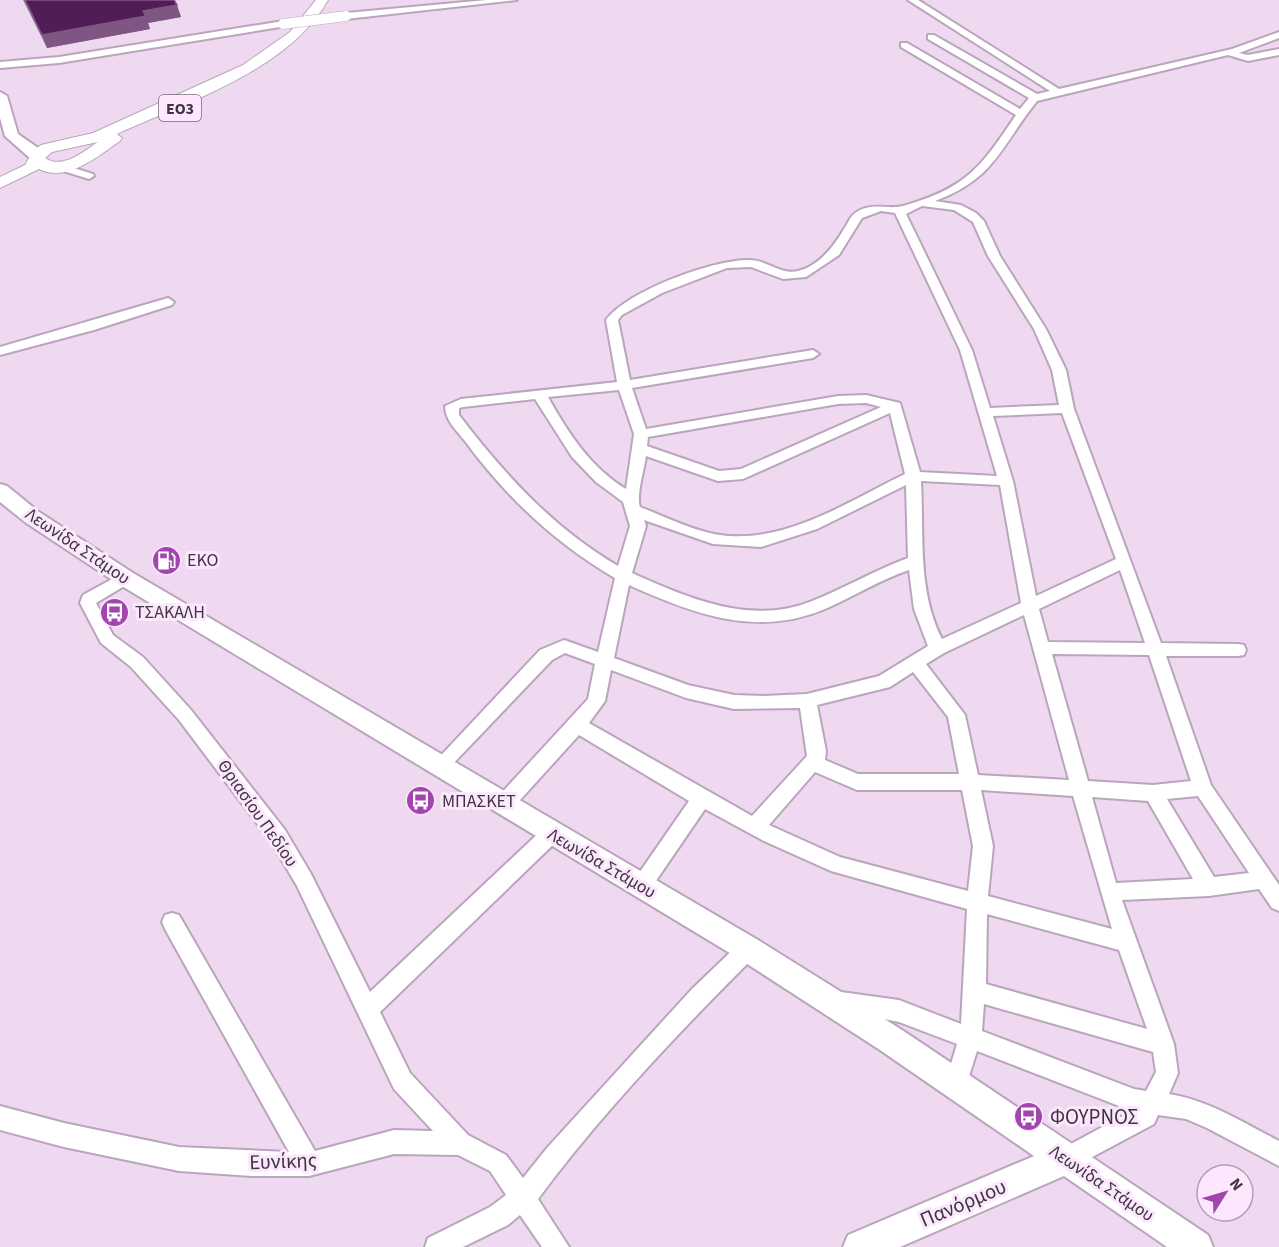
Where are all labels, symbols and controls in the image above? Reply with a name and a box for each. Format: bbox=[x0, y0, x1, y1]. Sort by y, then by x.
road number: ΕΟ3 bbox=[159, 95, 201, 121]
street label: Λεωνίδα Στάμου bbox=[20, 502, 135, 591]
fuel station icon: EKO bbox=[150, 544, 182, 576]
place label: EKO bbox=[187, 548, 219, 573]
bus stop icon: ΤΣΑΚΑΛΗ bbox=[98, 596, 130, 628]
place label: ΤΣΑΚΑΛΗ bbox=[135, 600, 205, 625]
street label: Θριασίου Πεδίου bbox=[211, 755, 304, 872]
bus stop icon: ΜΠΑΣΚΕΤ bbox=[405, 785, 437, 817]
place label: ΜΠΑΣΚΕΤ bbox=[442, 789, 516, 814]
street label: Λεωνίδα Στάμου bbox=[543, 822, 661, 905]
bus stop icon: ΦΟΥΡΝΟΣ bbox=[1013, 1101, 1045, 1133]
place label: ΦΟΥΡΝΟΣ bbox=[1050, 1102, 1139, 1132]
street label: Λεωνίδα Στάμου bbox=[1044, 1139, 1159, 1228]
street label: Ευνίκης bbox=[249, 1145, 317, 1177]
north arrow bbox=[1195, 1163, 1255, 1223]
street label: Πανόρμου bbox=[915, 1171, 1011, 1235]
text: N bbox=[1224, 1174, 1248, 1195]

